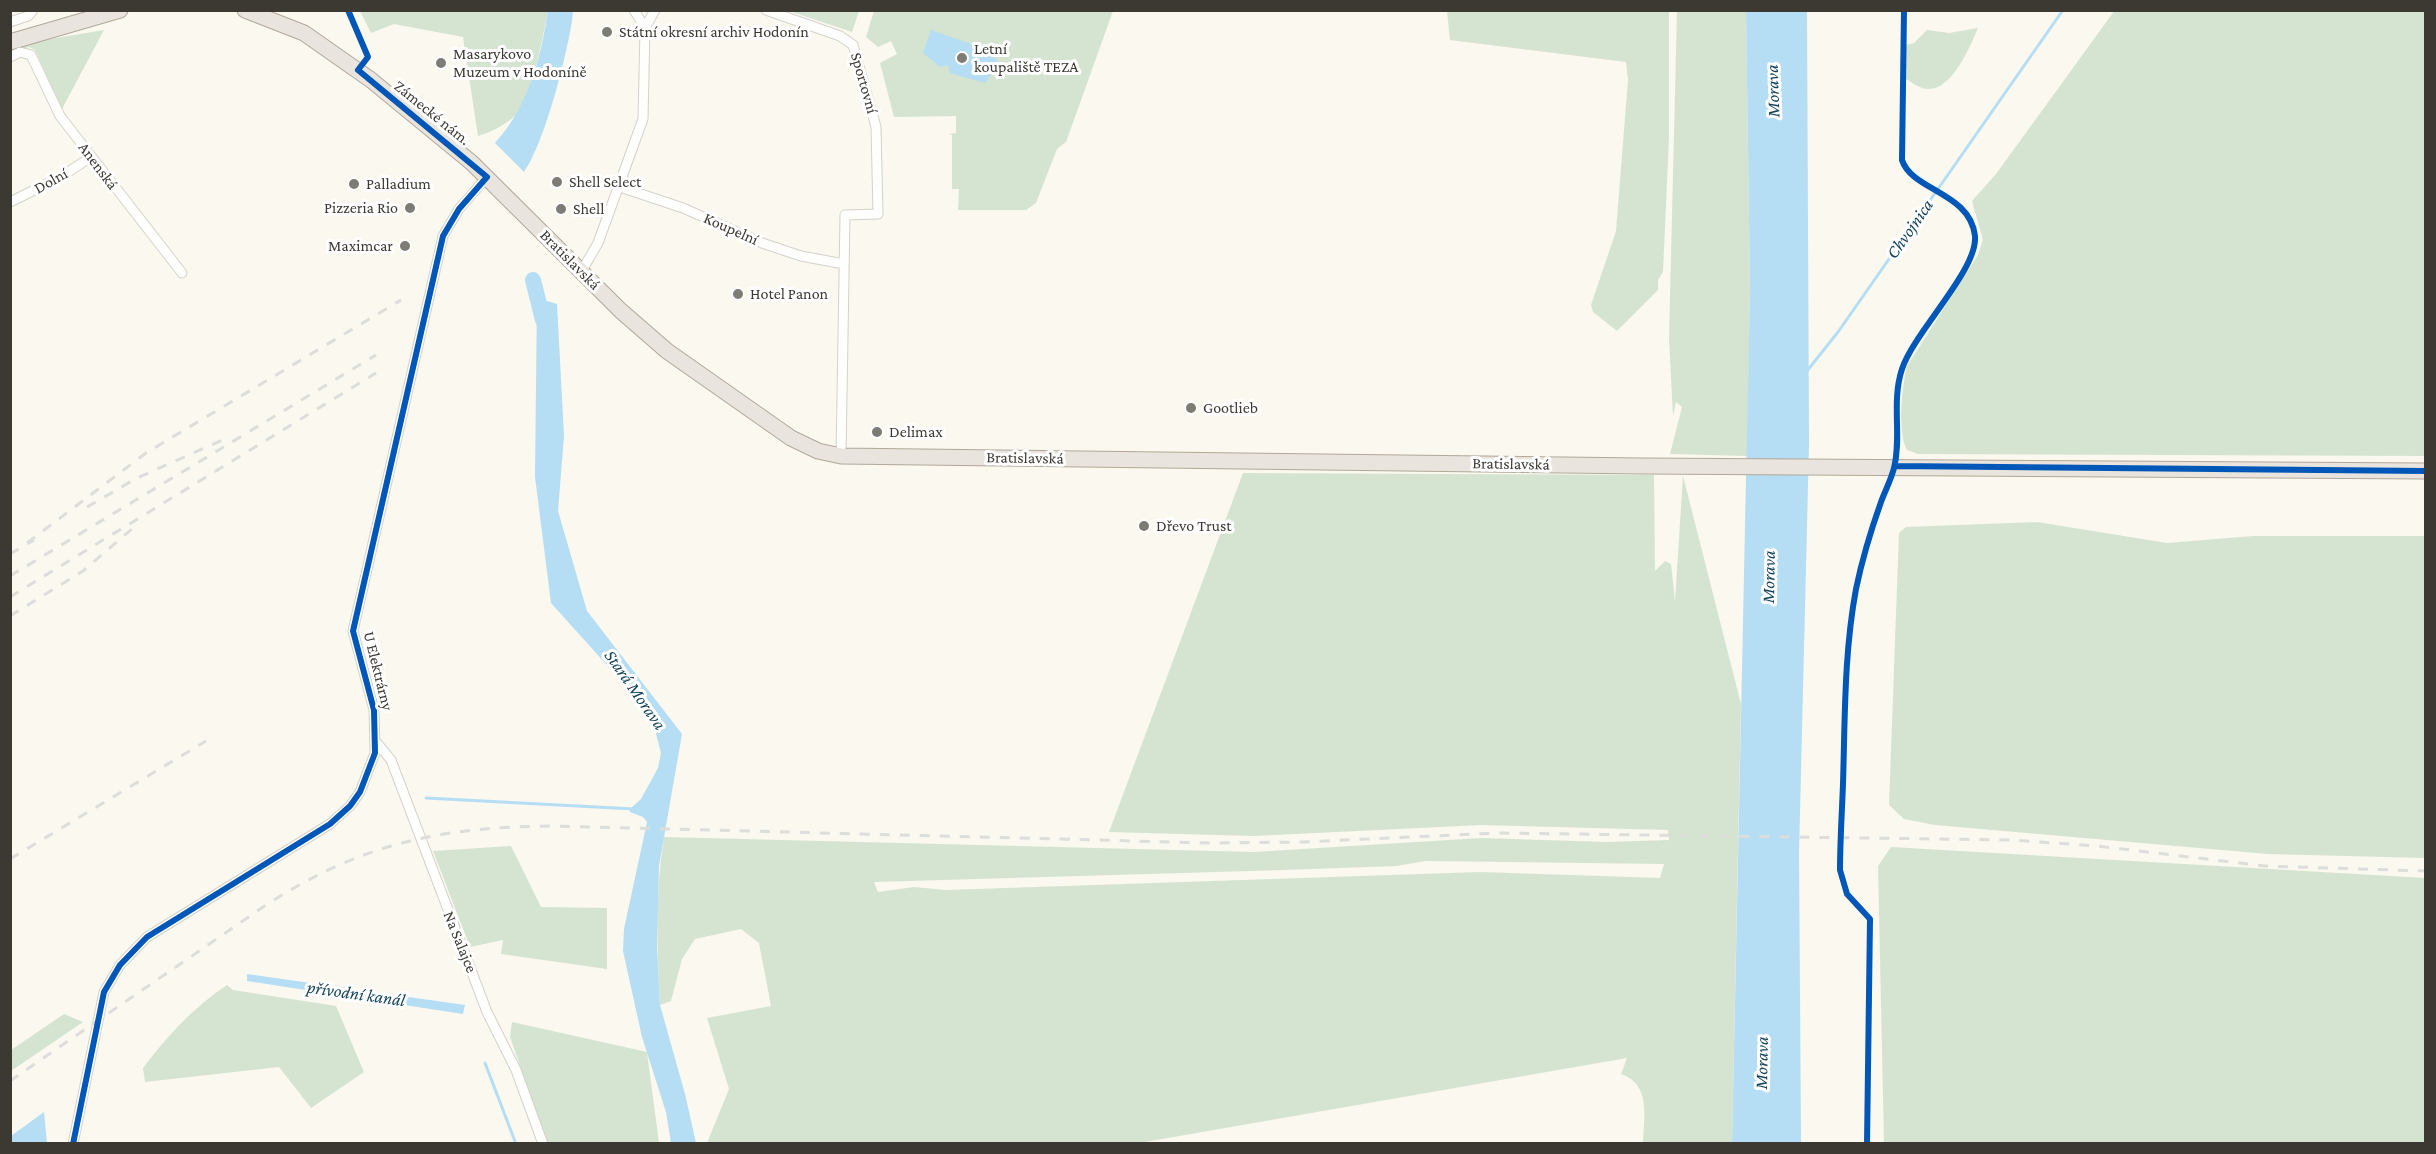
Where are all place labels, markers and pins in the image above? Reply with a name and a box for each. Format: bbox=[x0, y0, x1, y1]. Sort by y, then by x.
place label: Státní okresní archiv Hodonín bbox=[619, 22, 809, 42]
marker: Státní okresní archiv Hodonín bbox=[600, 25, 614, 39]
place label: Letní koupaliště TEZA bbox=[974, 39, 1078, 77]
place label: Masarykovo Muzeum v Hodoníně bbox=[453, 44, 586, 82]
marker: Letní koupaliště TEZA bbox=[955, 51, 969, 65]
marker: Masarykovo Muzeum v Hodoníně bbox=[434, 56, 448, 70]
place label: Shell Select bbox=[569, 172, 641, 192]
place label: Palladium bbox=[366, 174, 431, 194]
marker: Shell Select bbox=[550, 175, 564, 189]
marker: Palladium bbox=[347, 177, 361, 191]
place label: Pizzeria Rio bbox=[324, 198, 398, 218]
place label: Shell bbox=[573, 199, 605, 219]
marker: Pizzeria Rio bbox=[403, 201, 417, 215]
marker: Shell bbox=[554, 202, 568, 216]
place label: Maximcar bbox=[328, 236, 393, 256]
marker: Maximcar bbox=[398, 239, 412, 253]
place label: Hotel Panon bbox=[750, 284, 828, 304]
marker: Hotel Panon bbox=[731, 287, 745, 301]
place label: Gootlieb bbox=[1203, 398, 1258, 418]
marker: Gootlieb bbox=[1184, 401, 1198, 415]
place label: Delimax bbox=[889, 422, 943, 442]
marker: Delimax bbox=[870, 425, 884, 439]
place label: Dřevo Trust bbox=[1156, 516, 1232, 536]
marker: Dřevo Trust bbox=[1137, 519, 1151, 533]

